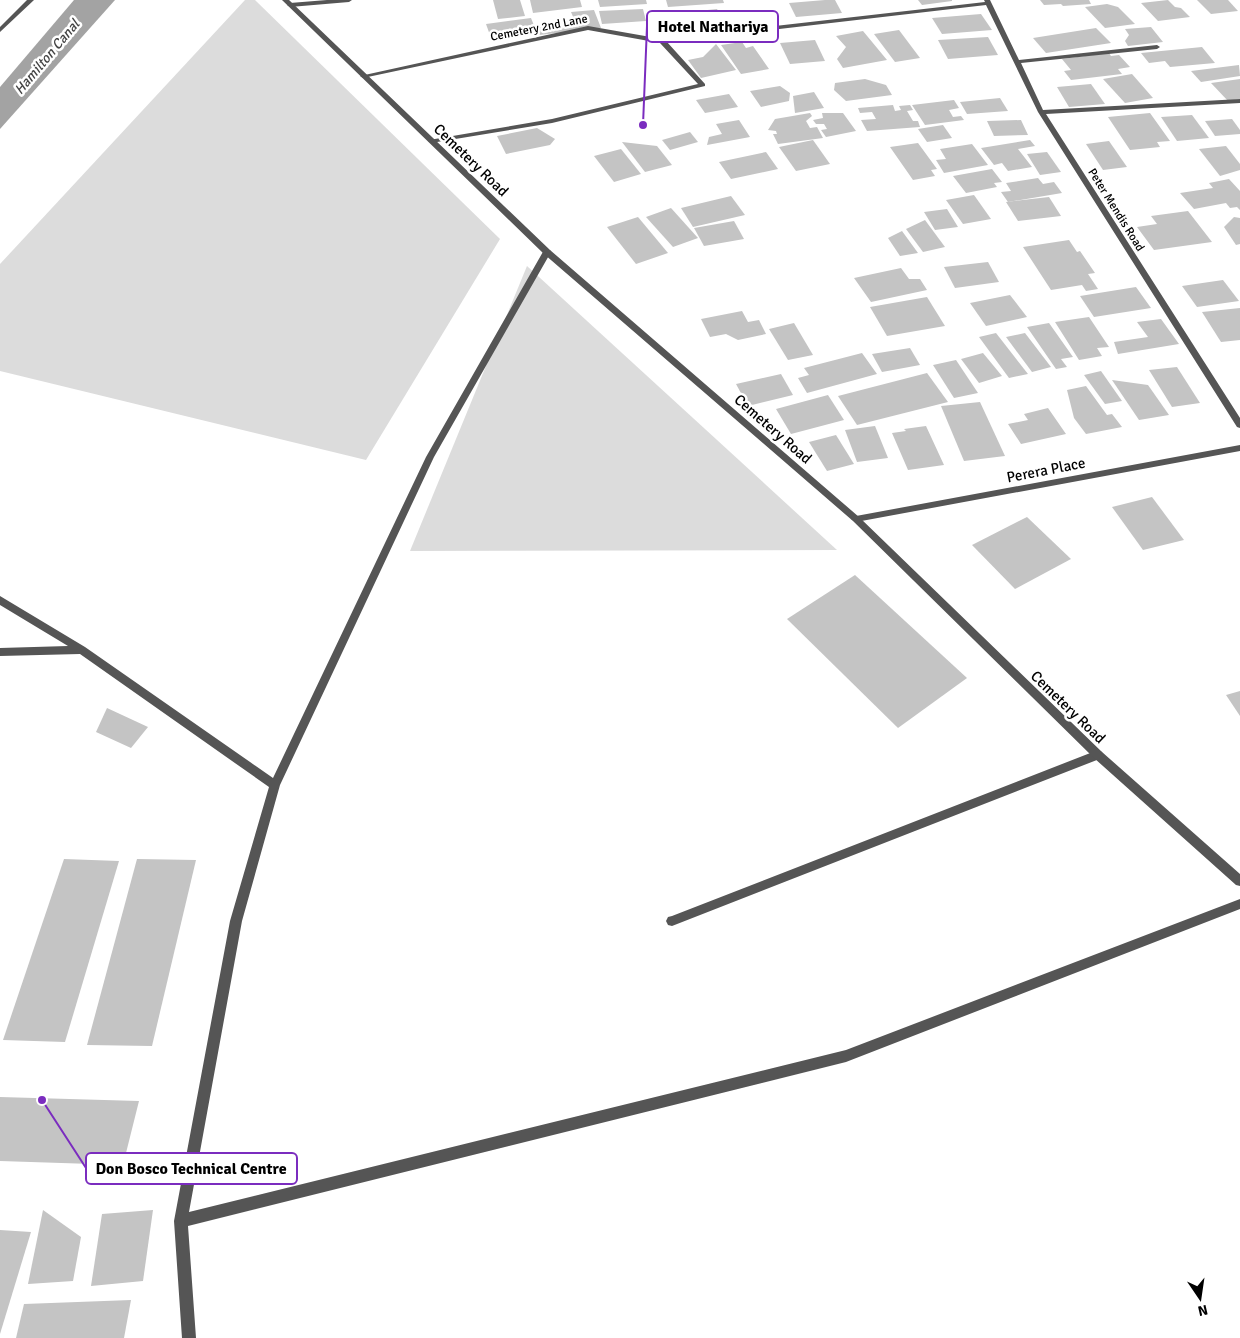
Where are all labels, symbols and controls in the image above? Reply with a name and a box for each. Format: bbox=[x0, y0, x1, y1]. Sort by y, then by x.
street label: Cemetery 2nd Lane bbox=[489, 11, 589, 45]
callout: Hotel Nathariya bbox=[647, 11, 778, 42]
water label: Hamilton Canal bbox=[11, 15, 84, 98]
text: Hotel Nathariya bbox=[657, 17, 769, 37]
street label: Cemetery Road bbox=[430, 120, 512, 200]
street label: Peter Mendis Road bbox=[1084, 166, 1148, 254]
street label: Cemetery Road bbox=[731, 390, 815, 468]
street label: Perera Place bbox=[1005, 454, 1087, 486]
street label: Cemetery Road bbox=[1027, 667, 1109, 747]
callout: Don Bosco Technical Centre bbox=[86, 1153, 297, 1184]
text: Don Bosco Technical Centre bbox=[95, 1159, 287, 1179]
north arrow bbox=[1175, 1273, 1225, 1323]
text: N bbox=[1196, 1301, 1209, 1320]

